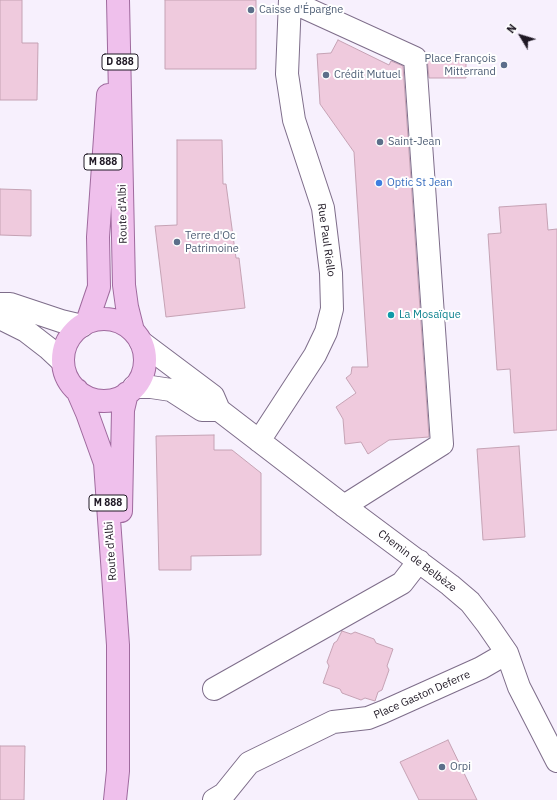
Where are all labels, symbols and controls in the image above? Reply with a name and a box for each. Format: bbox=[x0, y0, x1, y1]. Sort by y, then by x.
place label: Caisse d'Épargne bbox=[259, 3, 343, 17]
marker: Caisse d'Épargne bbox=[246, 5, 256, 15]
north arrow bbox=[501, 16, 541, 56]
text: N bbox=[504, 21, 520, 36]
place label: Place François Mitterrand bbox=[425, 52, 496, 78]
road number: D 888 bbox=[102, 54, 138, 70]
marker: Place François Mitterrand bbox=[499, 60, 509, 70]
place label: Crédit Mutuel bbox=[334, 68, 401, 82]
marker: Crédit Mutuel bbox=[321, 70, 331, 80]
place label: Saint-Jean bbox=[388, 135, 441, 149]
marker: Saint-Jean bbox=[375, 137, 385, 147]
road number: M 888 bbox=[84, 154, 122, 170]
place label: Optic St Jean bbox=[387, 176, 452, 190]
marker: Optic St Jean bbox=[374, 178, 384, 188]
street label: Route d'Albi bbox=[116, 184, 130, 244]
street label: Rue Paul Riello bbox=[314, 202, 338, 278]
place label: Terre d'Oc Patrimoine bbox=[185, 229, 239, 255]
marker: Terre d'Oc Patrimoine bbox=[172, 237, 182, 247]
place label: La Mosaïque bbox=[399, 308, 461, 322]
marker: La Mosaïque bbox=[386, 310, 396, 320]
road number: M 888 bbox=[89, 495, 127, 511]
street label: Route d'Albi bbox=[102, 521, 120, 581]
street label: Chemin de Belbèze bbox=[375, 527, 459, 595]
street label: Place Gaston Deferre bbox=[372, 668, 472, 722]
place label: Orpi bbox=[450, 760, 471, 774]
marker: Orpi bbox=[437, 762, 447, 772]

